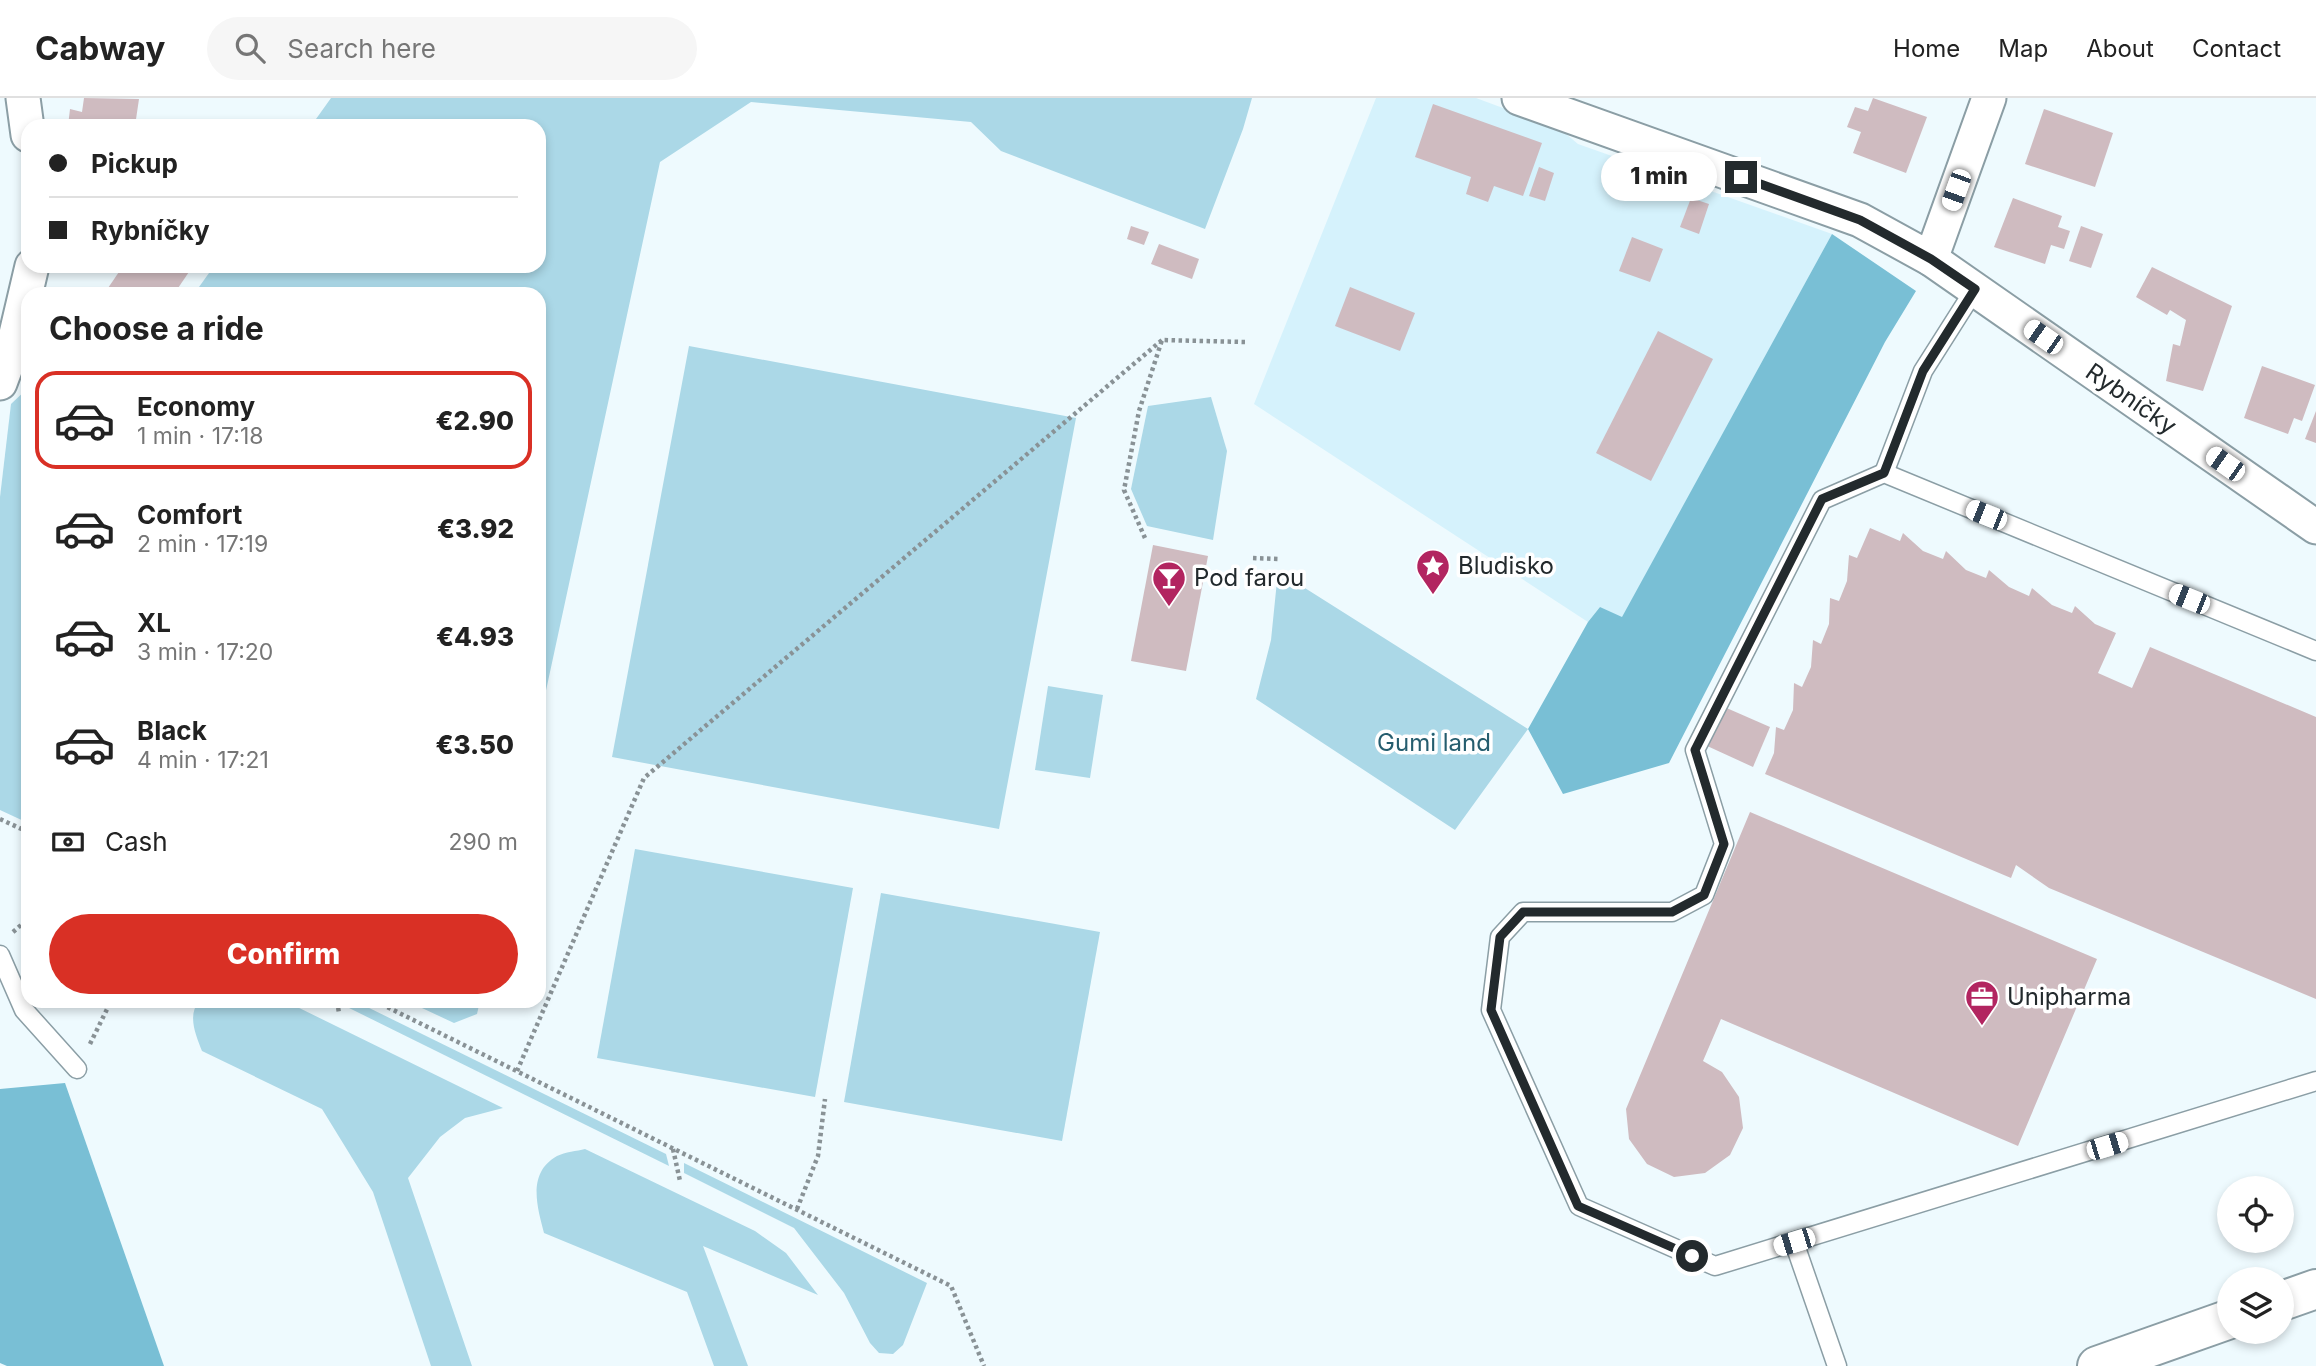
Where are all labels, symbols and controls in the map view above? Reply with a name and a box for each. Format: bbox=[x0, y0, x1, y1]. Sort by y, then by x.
search box bbox=[207, 17, 697, 80]
text: Cabway bbox=[35, 28, 165, 68]
icon: search bbox=[231, 29, 269, 67]
text: Search here bbox=[287, 33, 436, 64]
text: Home bbox=[1893, 34, 1960, 63]
text: Map bbox=[1998, 34, 2048, 63]
text: About bbox=[2086, 34, 2154, 63]
text: Contact bbox=[2192, 34, 2281, 63]
text: Pickup bbox=[91, 148, 178, 179]
callout: 1 min bbox=[1601, 153, 1716, 202]
route end bbox=[1725, 161, 1757, 193]
text: 1 min bbox=[1630, 162, 1688, 190]
car bbox=[1939, 167, 1974, 213]
text: Rybníčky bbox=[91, 215, 210, 246]
text: Choose a ride bbox=[49, 309, 264, 348]
car bbox=[2020, 316, 2067, 358]
street label: Rybníčky bbox=[2080, 357, 2182, 440]
icon: car bbox=[53, 389, 116, 452]
text: Economy bbox=[137, 391, 255, 422]
text: €2.90 bbox=[435, 405, 514, 436]
text: 1 min · 17:18 bbox=[137, 422, 264, 450]
car bbox=[2202, 443, 2249, 485]
icon: car bbox=[53, 497, 116, 560]
car bbox=[1963, 497, 2010, 533]
text: Comfort bbox=[137, 499, 242, 530]
text: €3.92 bbox=[437, 513, 514, 544]
text: 2 min · 17:19 bbox=[137, 530, 268, 558]
place icon: Bludisko bbox=[1414, 547, 1452, 596]
place label: Bludisko bbox=[1458, 551, 1554, 580]
bar icon: Pod farou bbox=[1150, 559, 1188, 608]
place label: Pod farou bbox=[1194, 563, 1304, 592]
car bbox=[2166, 581, 2213, 617]
icon: car bbox=[53, 605, 116, 668]
text: XL bbox=[137, 607, 171, 638]
text: €4.93 bbox=[436, 621, 514, 652]
text: 3 min · 17:20 bbox=[137, 638, 273, 666]
icon: car bbox=[53, 713, 116, 776]
text: Black bbox=[137, 715, 207, 746]
park label: Gumi land bbox=[1377, 728, 1491, 757]
text: €3.50 bbox=[435, 729, 514, 760]
text: 4 min · 17:21 bbox=[137, 746, 269, 774]
icon: cash bbox=[49, 823, 87, 861]
text: Cash bbox=[105, 826, 168, 857]
text: 290 m bbox=[449, 828, 518, 856]
button: Confirm bbox=[49, 914, 518, 994]
office icon: Unipharma bbox=[1963, 978, 2001, 1027]
place label: Unipharma bbox=[2007, 982, 2131, 1011]
car bbox=[2084, 1130, 2131, 1162]
map controls bbox=[2217, 1176, 2294, 1344]
button: locate bbox=[2217, 1176, 2294, 1253]
car bbox=[1771, 1226, 1818, 1258]
route start bbox=[1676, 1240, 1708, 1272]
button: layers bbox=[2217, 1267, 2294, 1344]

